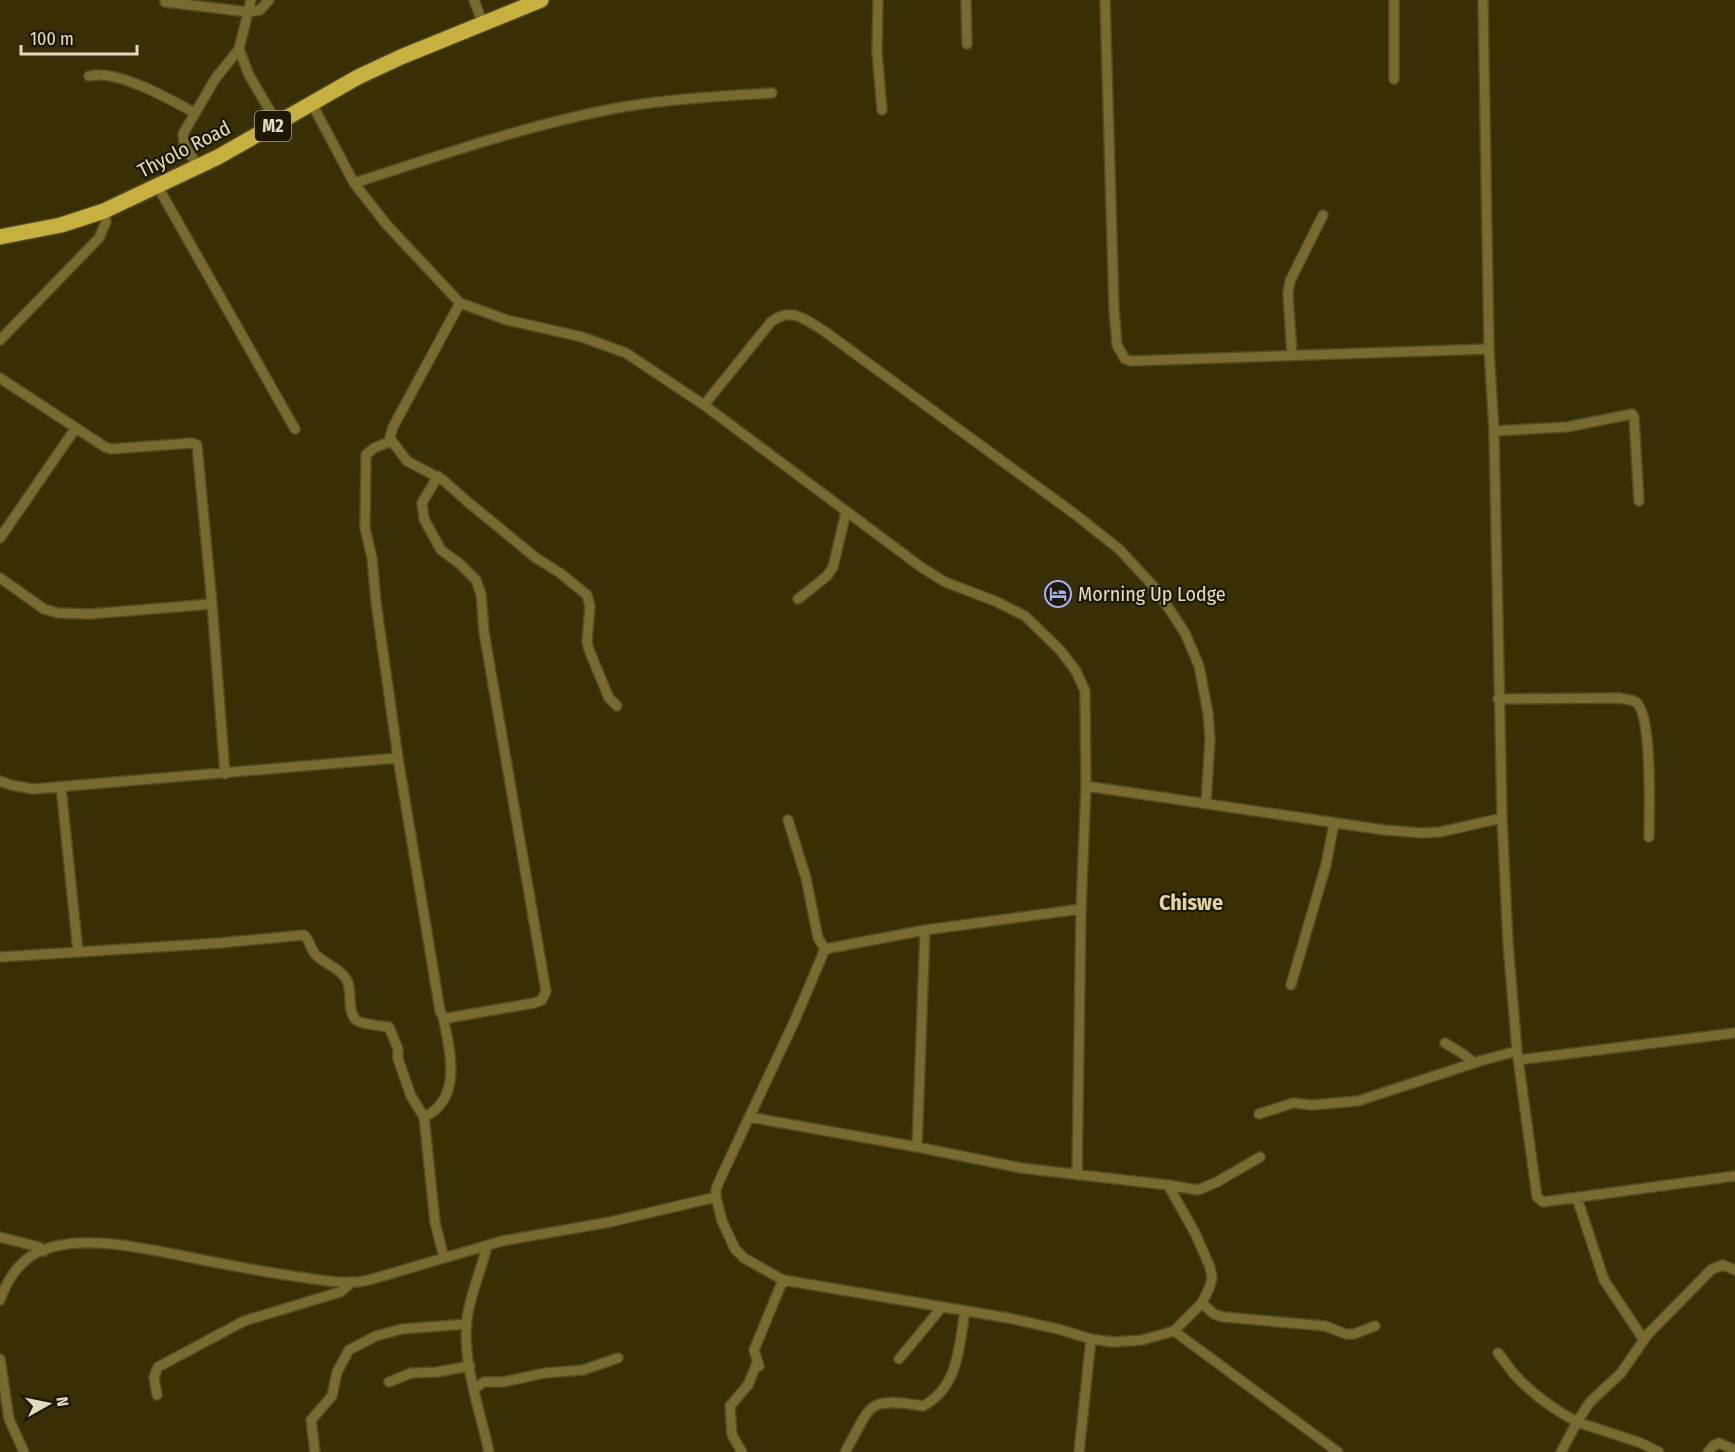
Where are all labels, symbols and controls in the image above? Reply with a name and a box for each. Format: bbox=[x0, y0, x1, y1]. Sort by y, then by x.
scale bar bbox=[21, 18, 136, 56]
text: 100 m bbox=[30, 28, 74, 50]
road number: M2 bbox=[255, 111, 291, 141]
street label: Thyolo Road bbox=[134, 115, 234, 183]
hotel icon: Morning Up Lodge bbox=[1043, 579, 1073, 609]
place label: Morning Up Lodge bbox=[1078, 582, 1226, 606]
district label: Chiswe bbox=[1159, 889, 1223, 916]
north arrow bbox=[18, 1374, 78, 1434]
text: N bbox=[52, 1396, 72, 1408]

